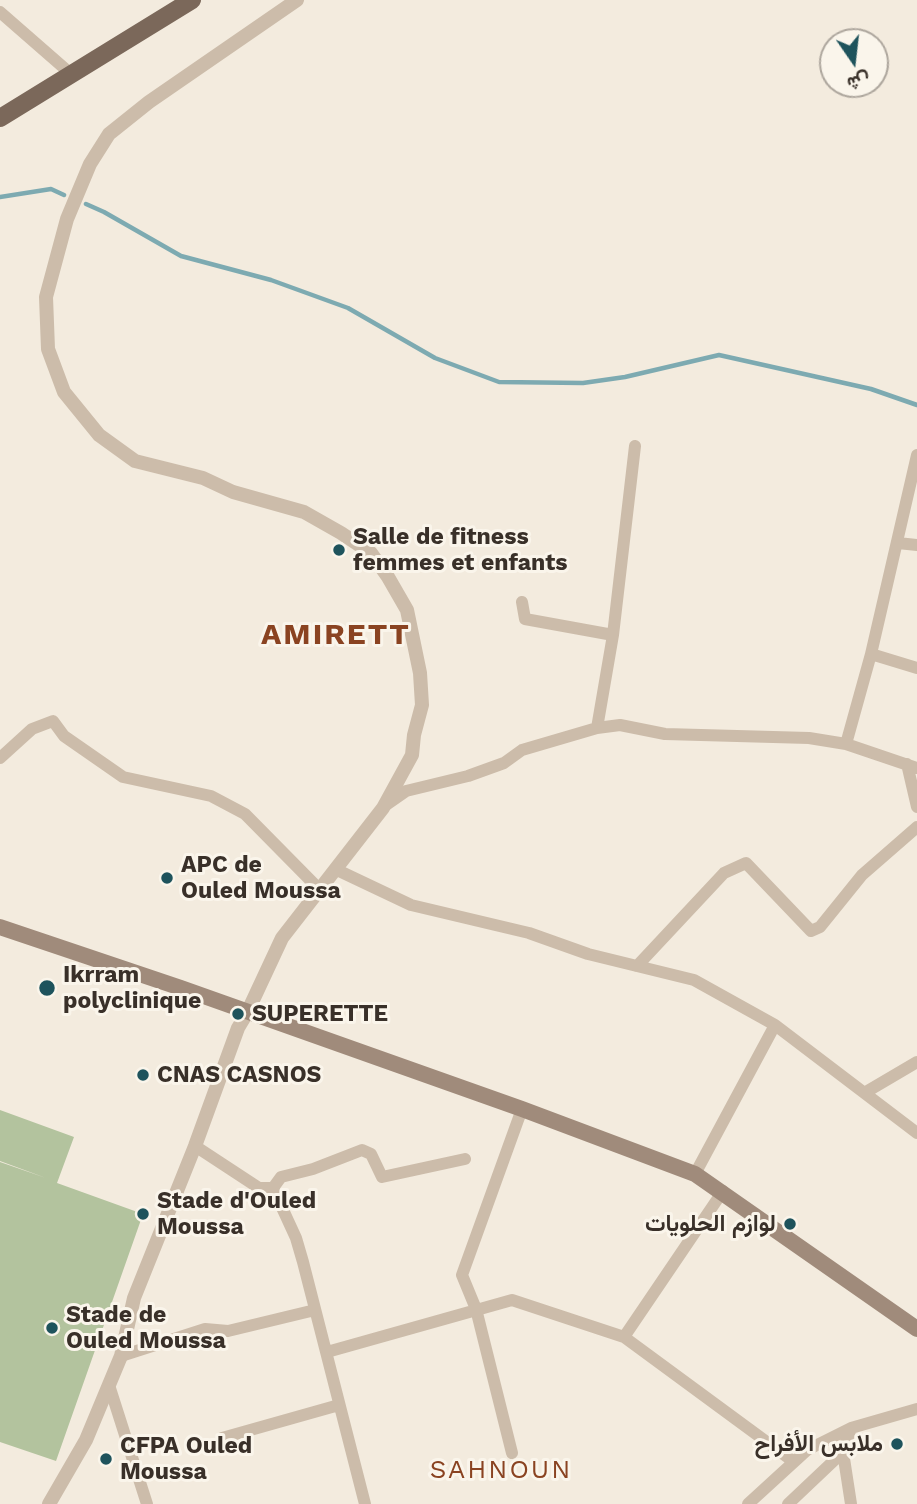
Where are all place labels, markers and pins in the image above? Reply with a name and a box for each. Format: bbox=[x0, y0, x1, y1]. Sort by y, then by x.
place label: Salle de fitness femmes et enfants bbox=[353, 523, 568, 577]
marker: Salle de fitness femmes et enfants bbox=[331, 542, 347, 558]
place label: APC de Ouled Moussa bbox=[181, 851, 341, 905]
marker: APC de Ouled Moussa bbox=[159, 870, 175, 886]
place label: Ikrram polyclinique bbox=[63, 961, 201, 1015]
marker: Ikrram polyclinique bbox=[37, 978, 57, 998]
place label: SUPERETTE bbox=[252, 1000, 388, 1028]
marker: SUPERETTE bbox=[230, 1006, 246, 1022]
place label: CNAS CASNOS bbox=[157, 1061, 321, 1089]
marker: CNAS CASNOS bbox=[135, 1067, 151, 1083]
place label: Stade d'Ouled Moussa bbox=[157, 1187, 316, 1241]
marker: Stade d'Ouled Moussa bbox=[135, 1206, 151, 1222]
place label: لوازم الحلويات bbox=[645, 1210, 776, 1238]
marker: لوازم الحلويات bbox=[782, 1216, 798, 1232]
place label: Stade de Ouled Moussa bbox=[66, 1301, 226, 1355]
marker: Stade de Ouled Moussa bbox=[44, 1320, 60, 1336]
place label: ملابس الأفراح bbox=[755, 1430, 883, 1458]
place label: CFPA Ouled Moussa bbox=[120, 1432, 252, 1486]
marker: ملابس الأفراح bbox=[889, 1436, 905, 1452]
marker: CFPA Ouled Moussa bbox=[98, 1451, 114, 1467]

